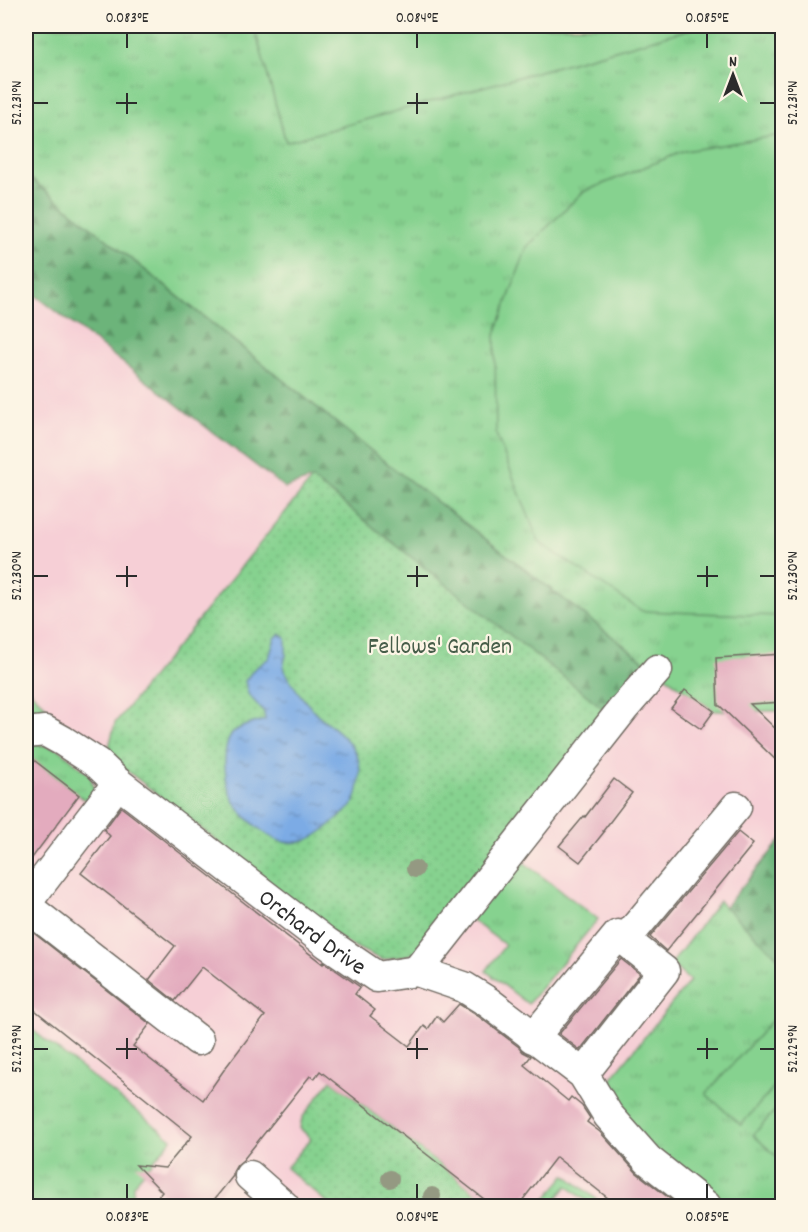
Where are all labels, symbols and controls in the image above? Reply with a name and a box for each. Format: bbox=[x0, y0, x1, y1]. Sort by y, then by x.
text: 0.083°E bbox=[105, 8, 149, 30]
text: 0.084°E bbox=[396, 8, 439, 30]
text: 0.085°E bbox=[685, 8, 729, 30]
north arrow bbox=[703, 45, 763, 105]
text: N bbox=[729, 51, 737, 74]
text: 52.231°N bbox=[7, 81, 29, 125]
text: 52.231°N bbox=[783, 81, 805, 125]
text: 52.230°N bbox=[7, 551, 29, 601]
text: 52.230°N bbox=[783, 551, 805, 601]
park label: Fellows' Garden bbox=[368, 631, 512, 665]
street label: Orchard Drive bbox=[250, 882, 372, 985]
text: 52.229°N bbox=[7, 1025, 29, 1073]
text: 52.229°N bbox=[783, 1025, 805, 1073]
text: 0.083°E bbox=[105, 1207, 149, 1229]
text: 0.084°E bbox=[396, 1207, 439, 1229]
text: 0.085°E bbox=[685, 1207, 729, 1229]

